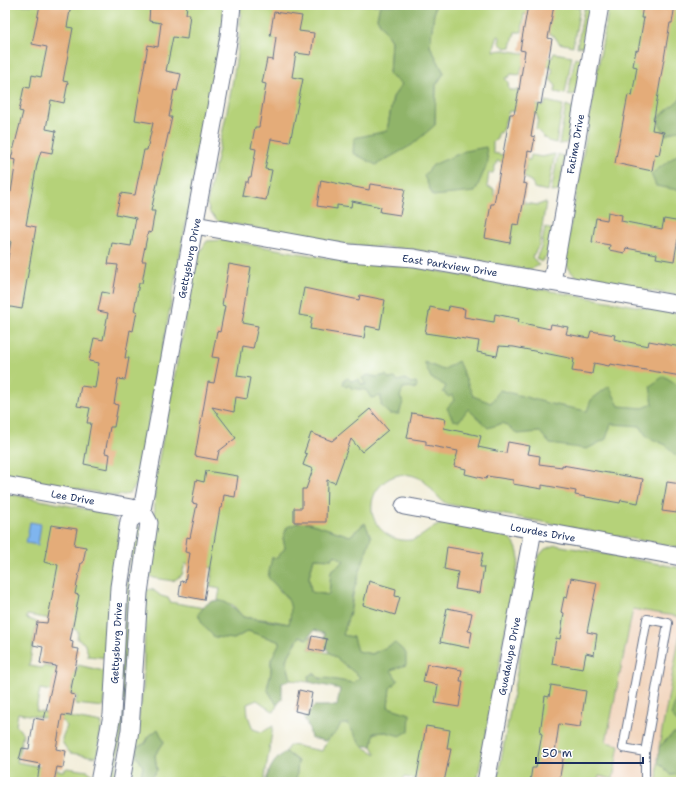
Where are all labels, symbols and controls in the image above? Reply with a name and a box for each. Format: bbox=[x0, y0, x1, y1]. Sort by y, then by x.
street label: Fatima Drive bbox=[564, 113, 587, 175]
street label: Gettysburg Drive bbox=[175, 216, 204, 299]
street label: East Parkview Drive bbox=[401, 252, 499, 279]
street label: Lee Drive bbox=[50, 487, 96, 508]
street label: Lourdes Drive bbox=[509, 520, 577, 545]
street label: Gettysburg Drive bbox=[108, 601, 125, 684]
street label: Guadalupe Drive bbox=[496, 615, 524, 696]
scale bar bbox=[536, 739, 643, 765]
text: 50 m bbox=[542, 745, 572, 761]

